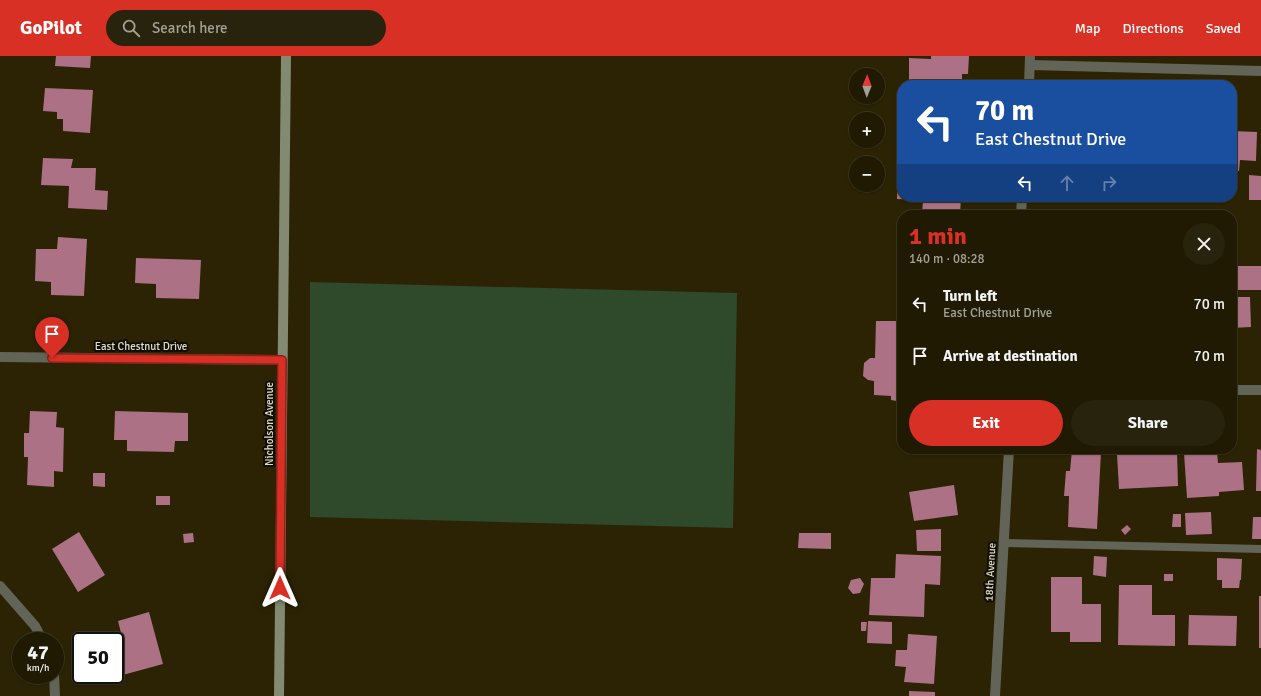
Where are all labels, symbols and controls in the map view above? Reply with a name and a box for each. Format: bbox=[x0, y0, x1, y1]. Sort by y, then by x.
search box bbox=[106, 10, 386, 46]
text: GoPilot bbox=[20, 16, 82, 40]
icon: search bbox=[120, 17, 142, 39]
text: Search here bbox=[152, 19, 228, 37]
text: Map bbox=[1075, 20, 1101, 37]
text: Directions bbox=[1123, 20, 1184, 37]
text: Saved bbox=[1206, 20, 1241, 37]
north arrow bbox=[849, 68, 885, 104]
map controls bbox=[849, 68, 885, 192]
text: 70 m bbox=[975, 94, 1034, 128]
icon: left bbox=[909, 96, 961, 148]
button: + bbox=[849, 112, 885, 148]
text: East Chestnut Drive bbox=[975, 128, 1126, 150]
button: − bbox=[849, 156, 885, 192]
icon: left bbox=[1014, 172, 1036, 194]
icon: ahead bbox=[1056, 172, 1078, 194]
icon: right bbox=[1098, 172, 1120, 194]
text: 1 min bbox=[909, 221, 967, 251]
button: close bbox=[1183, 223, 1225, 265]
text: 140 m · 08:28 bbox=[909, 251, 985, 267]
text: Turn left bbox=[943, 287, 997, 305]
icon: left bbox=[909, 293, 931, 315]
text: 70 m bbox=[1194, 295, 1225, 313]
text: East Chestnut Drive bbox=[943, 305, 1052, 321]
pin bbox=[35, 317, 69, 358]
icon: arrive bbox=[41, 323, 63, 345]
street label: East Chestnut Drive bbox=[95, 340, 187, 353]
icon: arrive bbox=[909, 345, 931, 367]
text: Arrive at destination bbox=[943, 347, 1078, 365]
text: 70 m bbox=[1194, 347, 1225, 365]
street label: Nicholson Avenue bbox=[263, 382, 276, 466]
button: Exit bbox=[909, 400, 1063, 446]
button: Share bbox=[1071, 400, 1225, 446]
street label: 18th Avenue bbox=[982, 542, 999, 602]
position arrow bbox=[259, 567, 301, 609]
speed limit sign: 50 bbox=[72, 632, 124, 684]
text: 47 bbox=[27, 640, 49, 665]
text: km/h bbox=[27, 662, 49, 674]

